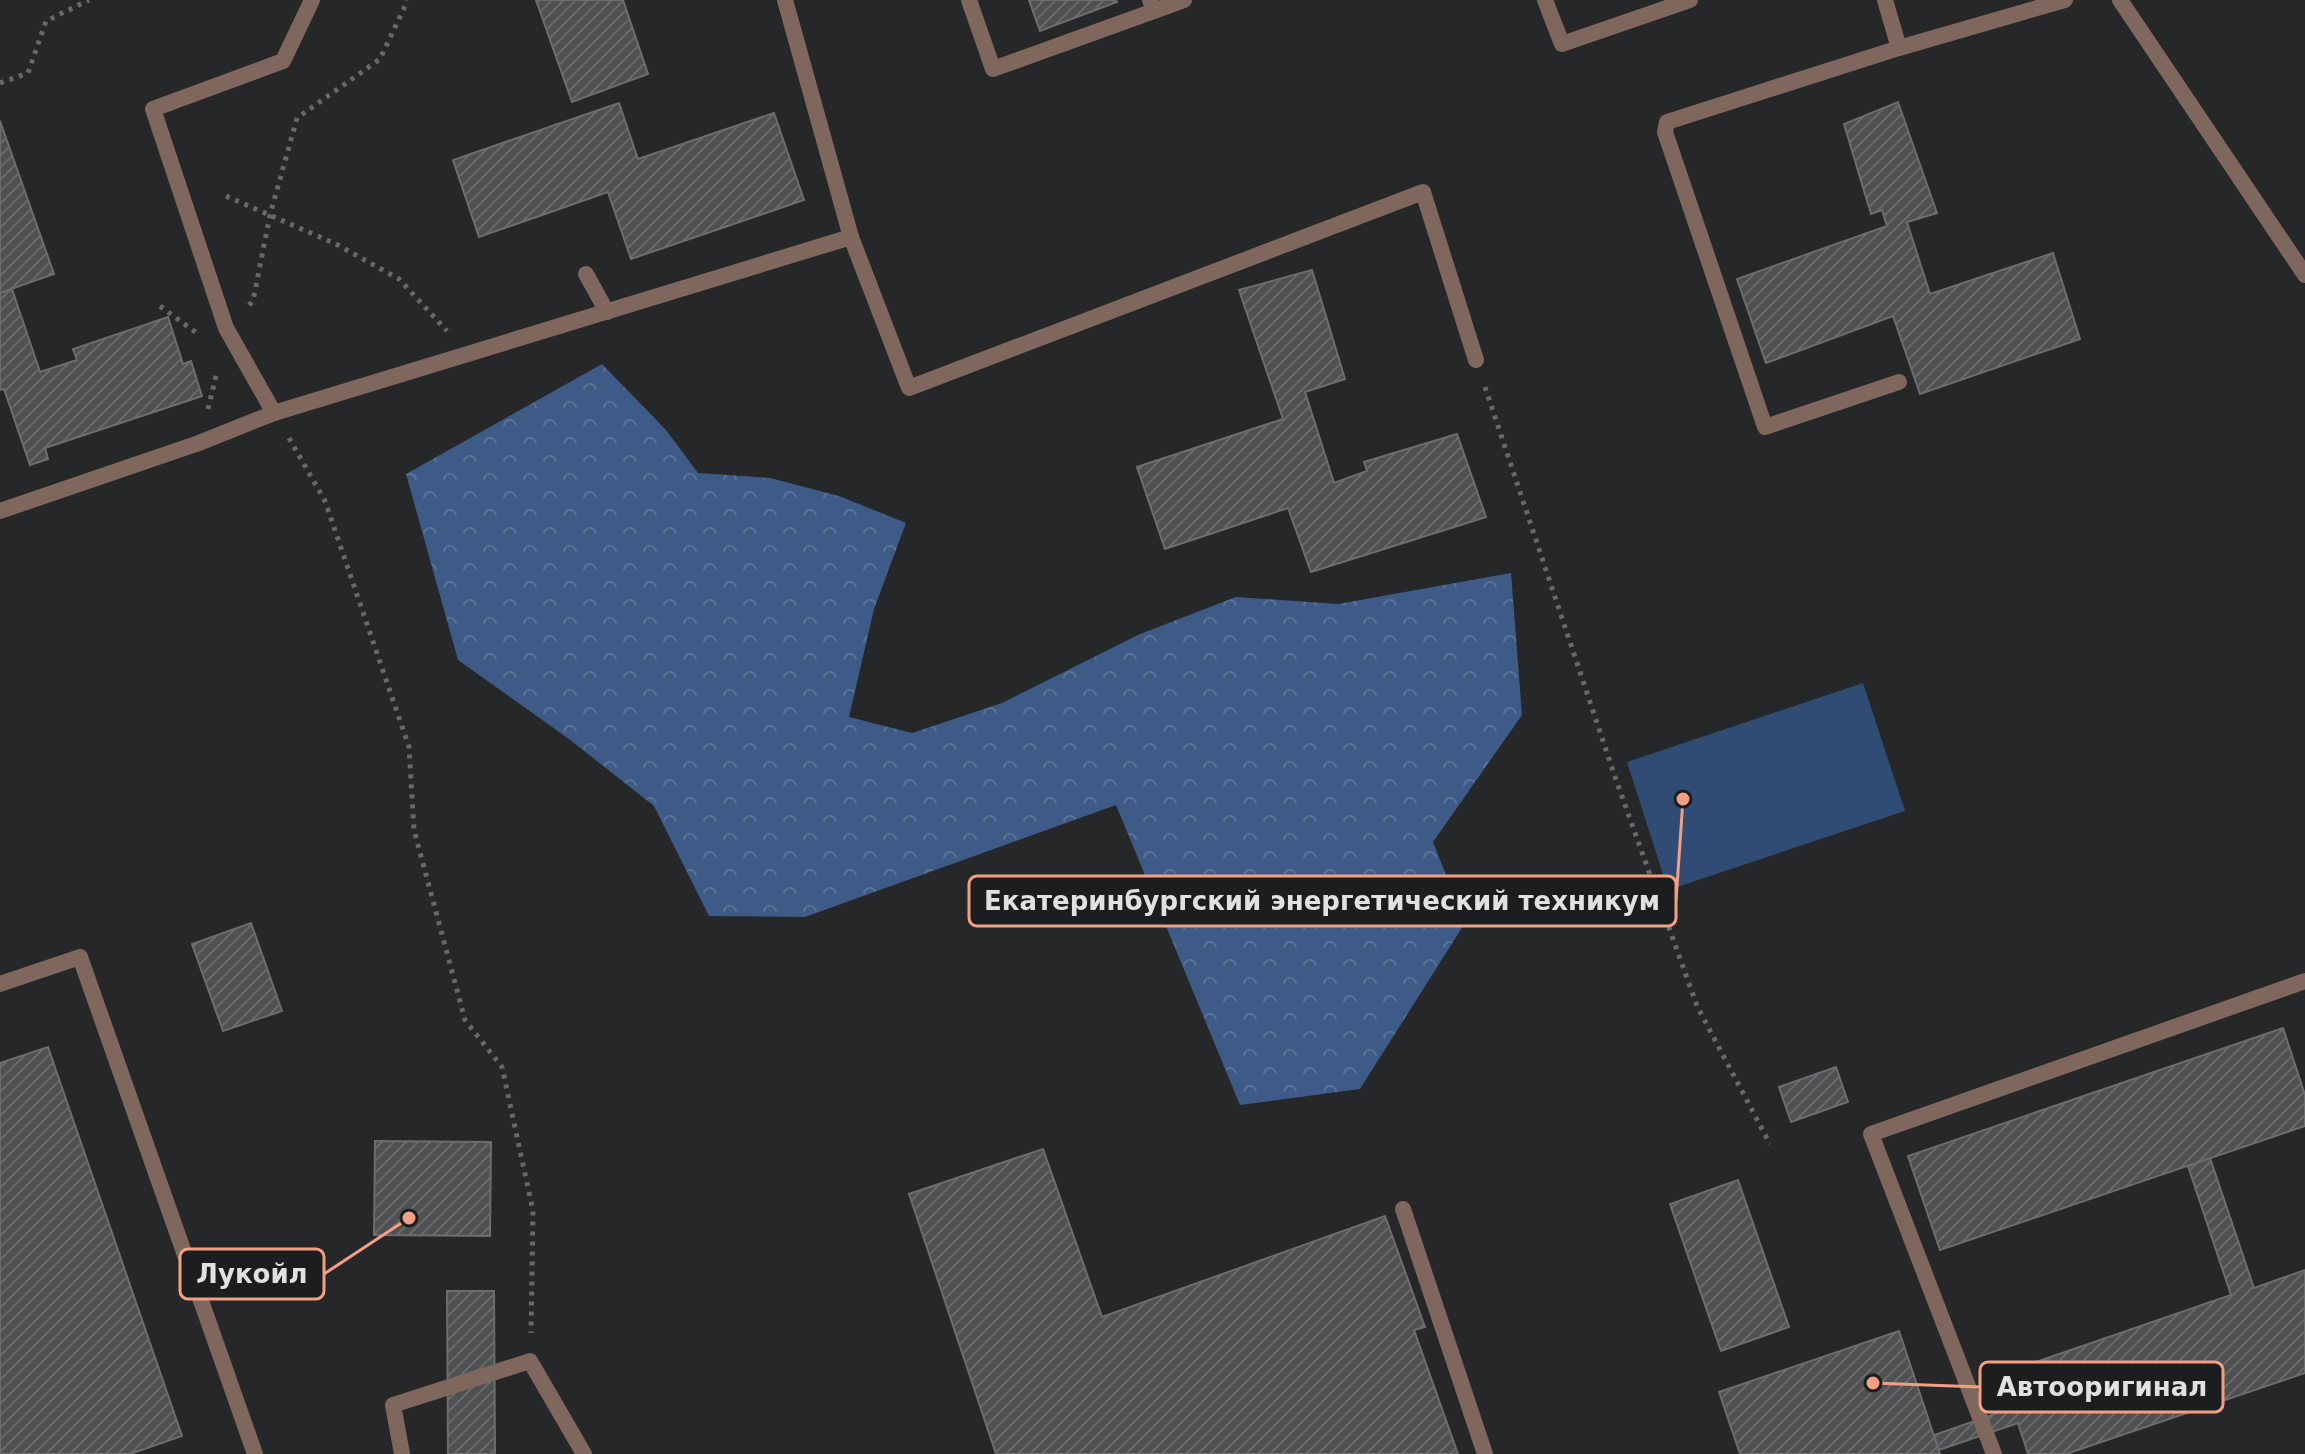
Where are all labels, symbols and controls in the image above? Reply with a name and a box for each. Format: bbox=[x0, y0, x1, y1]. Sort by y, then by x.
callout: Екатеринбургский энергетический техникум bbox=[969, 876, 1676, 926]
text: Екатеринбургский энергетический техникум bbox=[984, 886, 1660, 916]
callout: Лукойл bbox=[180, 1249, 324, 1299]
text: Лукойл bbox=[196, 1259, 308, 1289]
callout: Автооригинал bbox=[1980, 1362, 2223, 1412]
text: Автооригинал bbox=[1997, 1372, 2207, 1402]

